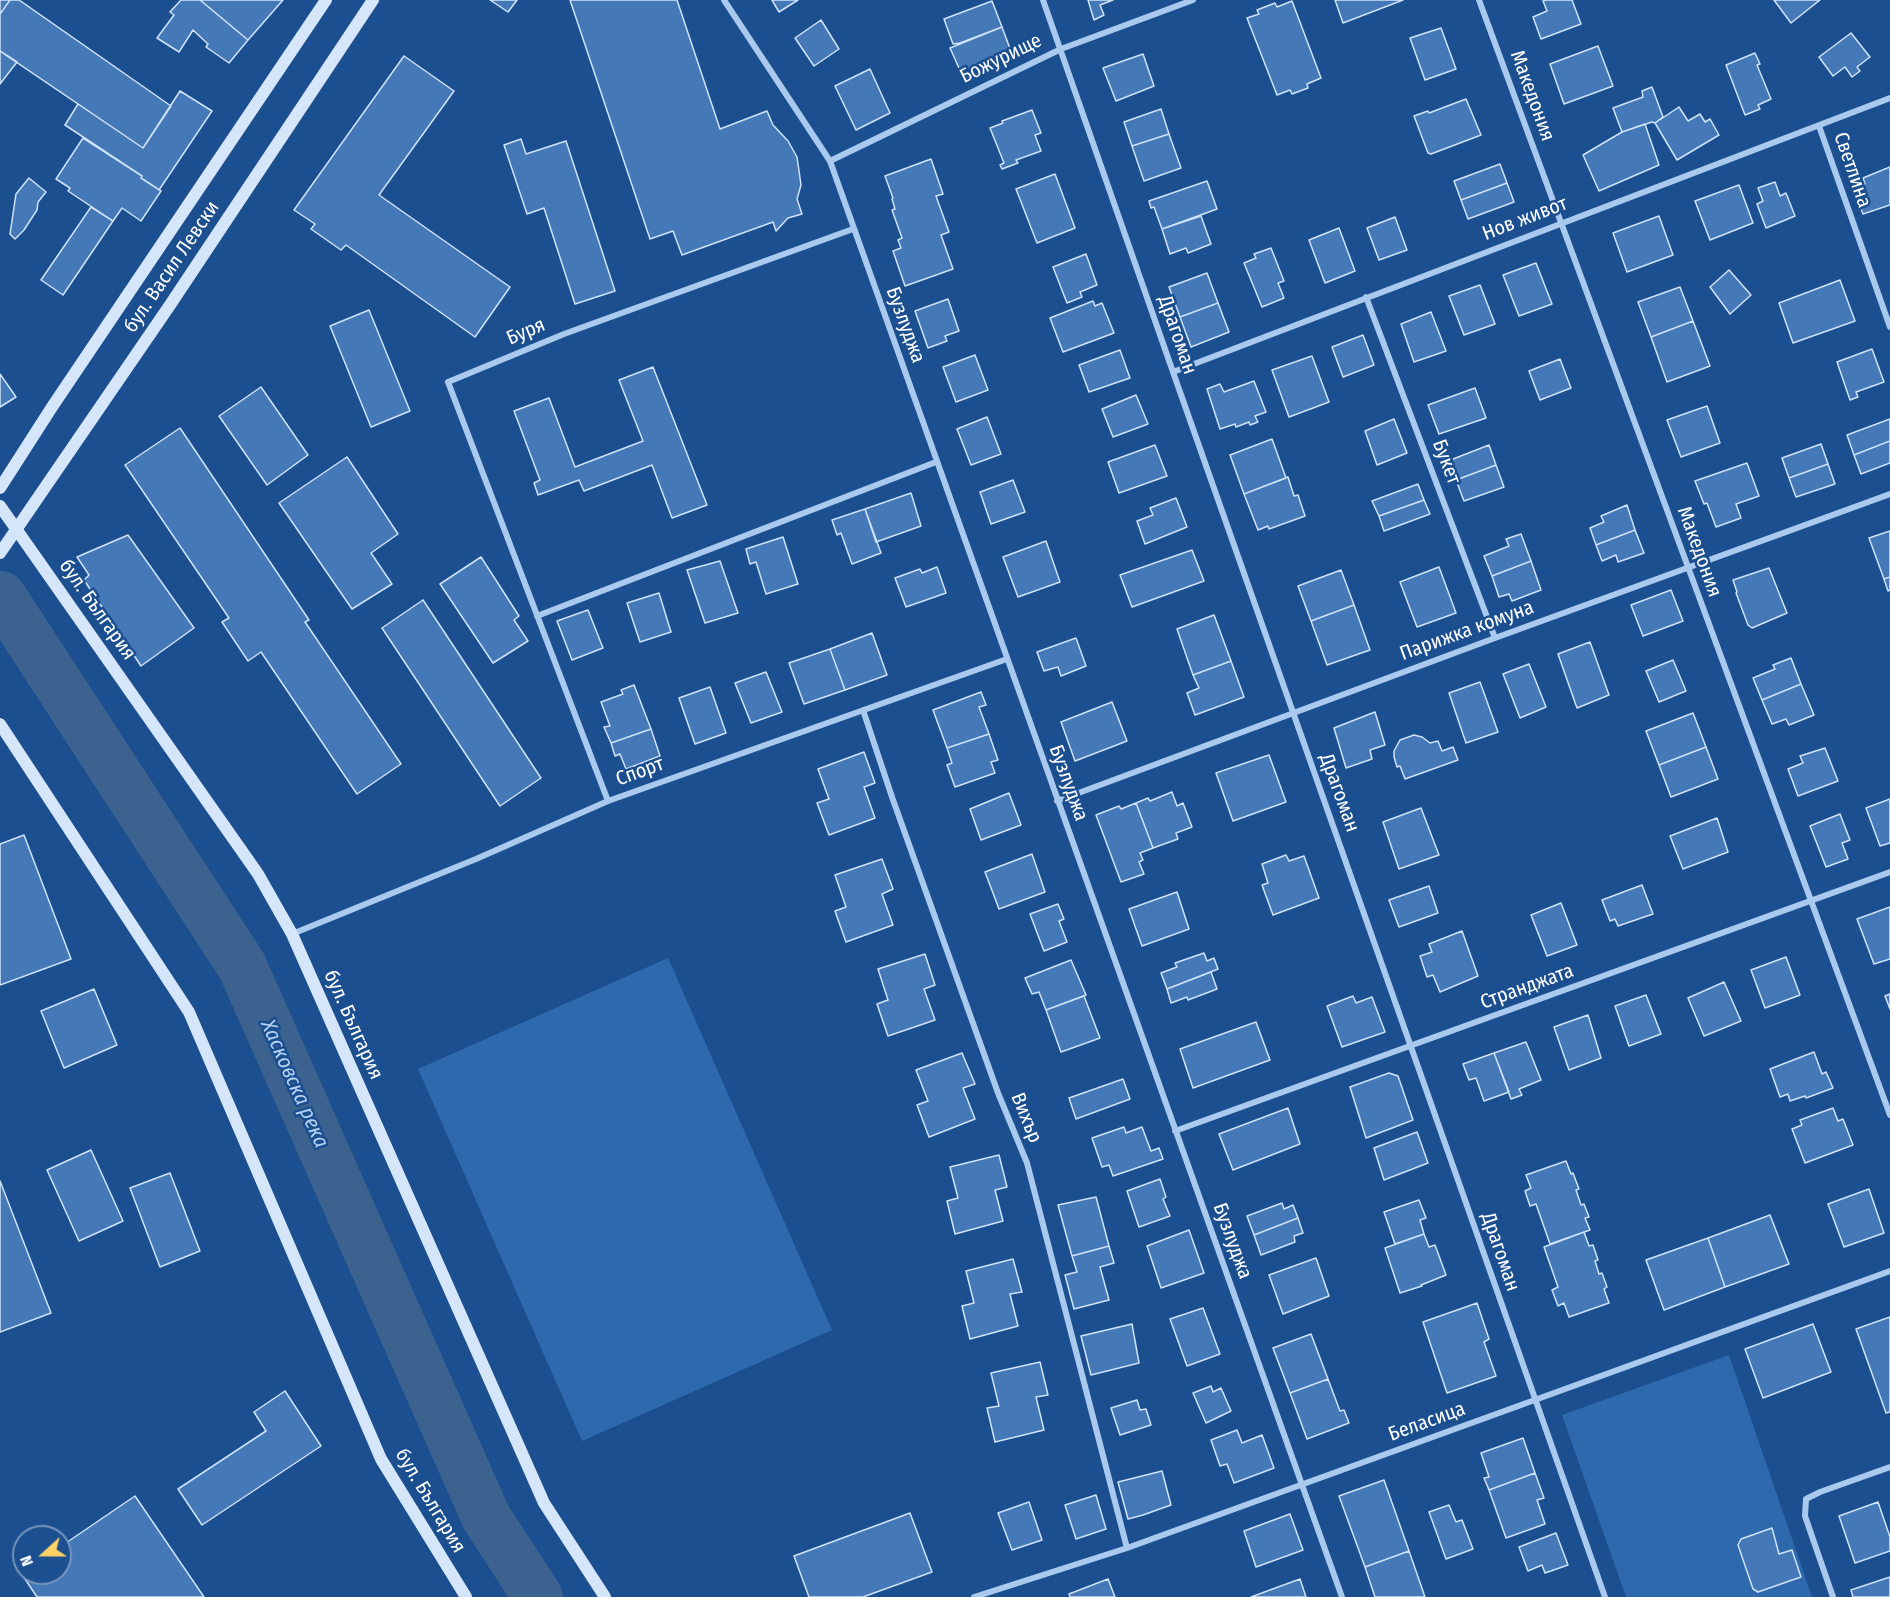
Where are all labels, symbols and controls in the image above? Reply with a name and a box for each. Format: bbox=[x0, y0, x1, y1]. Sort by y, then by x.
street label: Божурище bbox=[956, 29, 1046, 89]
street label: Македония bbox=[1505, 47, 1559, 145]
street label: Светлина bbox=[1828, 129, 1876, 211]
street label: Нов живот bbox=[1479, 192, 1571, 246]
street label: бул. Васил Левски bbox=[119, 197, 225, 337]
street label: Бузлуджа bbox=[880, 284, 930, 366]
street label: Драгоман bbox=[1152, 292, 1202, 378]
street label: Буря bbox=[503, 313, 549, 351]
street label: Букет bbox=[1427, 436, 1465, 488]
street label: Македония bbox=[1672, 503, 1726, 601]
street label: бул. България bbox=[54, 555, 140, 665]
street label: Парижка комуна bbox=[1397, 596, 1537, 666]
street label: Бузлуджа bbox=[1043, 742, 1093, 824]
street label: Драгоман bbox=[1314, 750, 1364, 836]
street label: Спорт bbox=[613, 752, 667, 792]
street label: Странджата bbox=[1477, 959, 1577, 1015]
street label: бул. България bbox=[318, 967, 388, 1083]
water label: Хасковска река bbox=[255, 1016, 333, 1152]
street label: Вихър bbox=[1005, 1089, 1047, 1147]
street label: Бузлуджа bbox=[1207, 1200, 1257, 1282]
street label: Драгоман bbox=[1475, 1209, 1525, 1295]
street label: Беласица bbox=[1385, 1397, 1469, 1447]
street label: бул. България bbox=[390, 1445, 470, 1557]
north arrow bbox=[12, 1525, 72, 1585]
text: N bbox=[16, 1553, 37, 1569]

